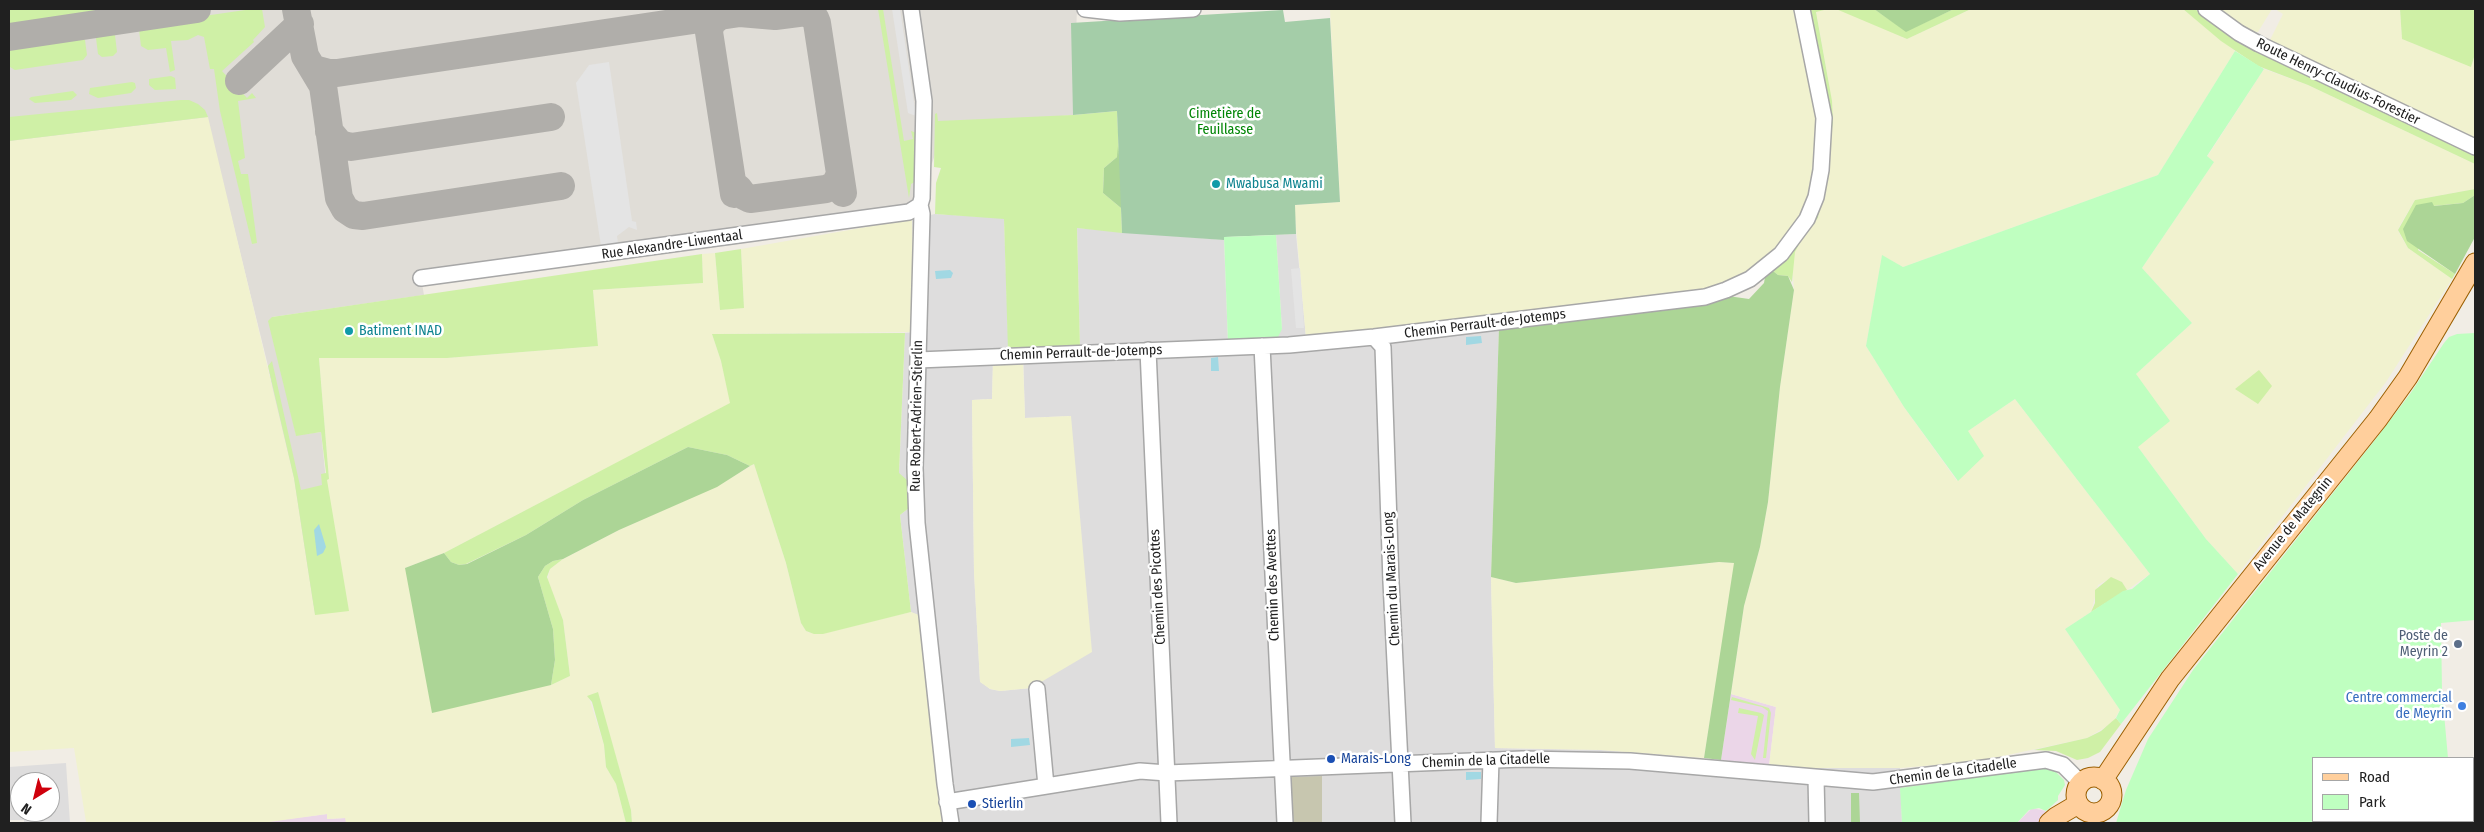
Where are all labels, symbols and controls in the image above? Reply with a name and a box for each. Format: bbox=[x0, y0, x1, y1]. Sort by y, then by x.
street label: Route Henry-Claudius-Forestier bbox=[2253, 35, 2423, 129]
park label: Cimetière de Feuillasse bbox=[1189, 106, 1261, 138]
place label: Mwabusa Mwami bbox=[1226, 176, 1323, 192]
marker: Mwabusa Mwami bbox=[1210, 178, 1222, 190]
street label: Rue Alexandre-Liwentaal bbox=[600, 227, 744, 263]
street label: Chemin Perrault-de-Jotemps bbox=[1403, 306, 1567, 342]
place label: Batiment INAD bbox=[359, 323, 442, 339]
marker: Batiment INAD bbox=[343, 325, 355, 337]
street label: Rue Robert-Adrien-Stierlin bbox=[907, 340, 927, 492]
street label: Chemin Perrault-de-Jotemps bbox=[999, 342, 1163, 364]
street label: Avenue de Mategnin bbox=[2250, 474, 2336, 574]
street label: Chemin du Marais-Long bbox=[1380, 512, 1404, 646]
street label: Chemin des Picottes bbox=[1147, 529, 1169, 645]
street label: Chemin des Avettes bbox=[1263, 529, 1283, 641]
place label: Poste de Meyrin 2 bbox=[2399, 628, 2448, 660]
marker: Poste de Meyrin 2 bbox=[2452, 638, 2464, 650]
place label: Centre commercial de Meyrin bbox=[2346, 690, 2452, 722]
marker: Centre commercial de Meyrin bbox=[2456, 700, 2468, 712]
street label: Chemin de la Citadelle bbox=[1422, 750, 1550, 772]
place label: Marais-Long bbox=[1341, 751, 1411, 767]
marker: Marais-Long bbox=[1325, 753, 1337, 765]
street label: Chemin de la Citadelle bbox=[1888, 755, 2018, 789]
legend bbox=[2312, 757, 2474, 822]
text: Road bbox=[2359, 768, 2390, 786]
north arrow bbox=[10, 772, 60, 822]
text: Park bbox=[2359, 793, 2386, 811]
place label: Stierlin bbox=[982, 796, 1023, 812]
marker: Stierlin bbox=[966, 798, 978, 810]
text: N bbox=[18, 799, 35, 818]

